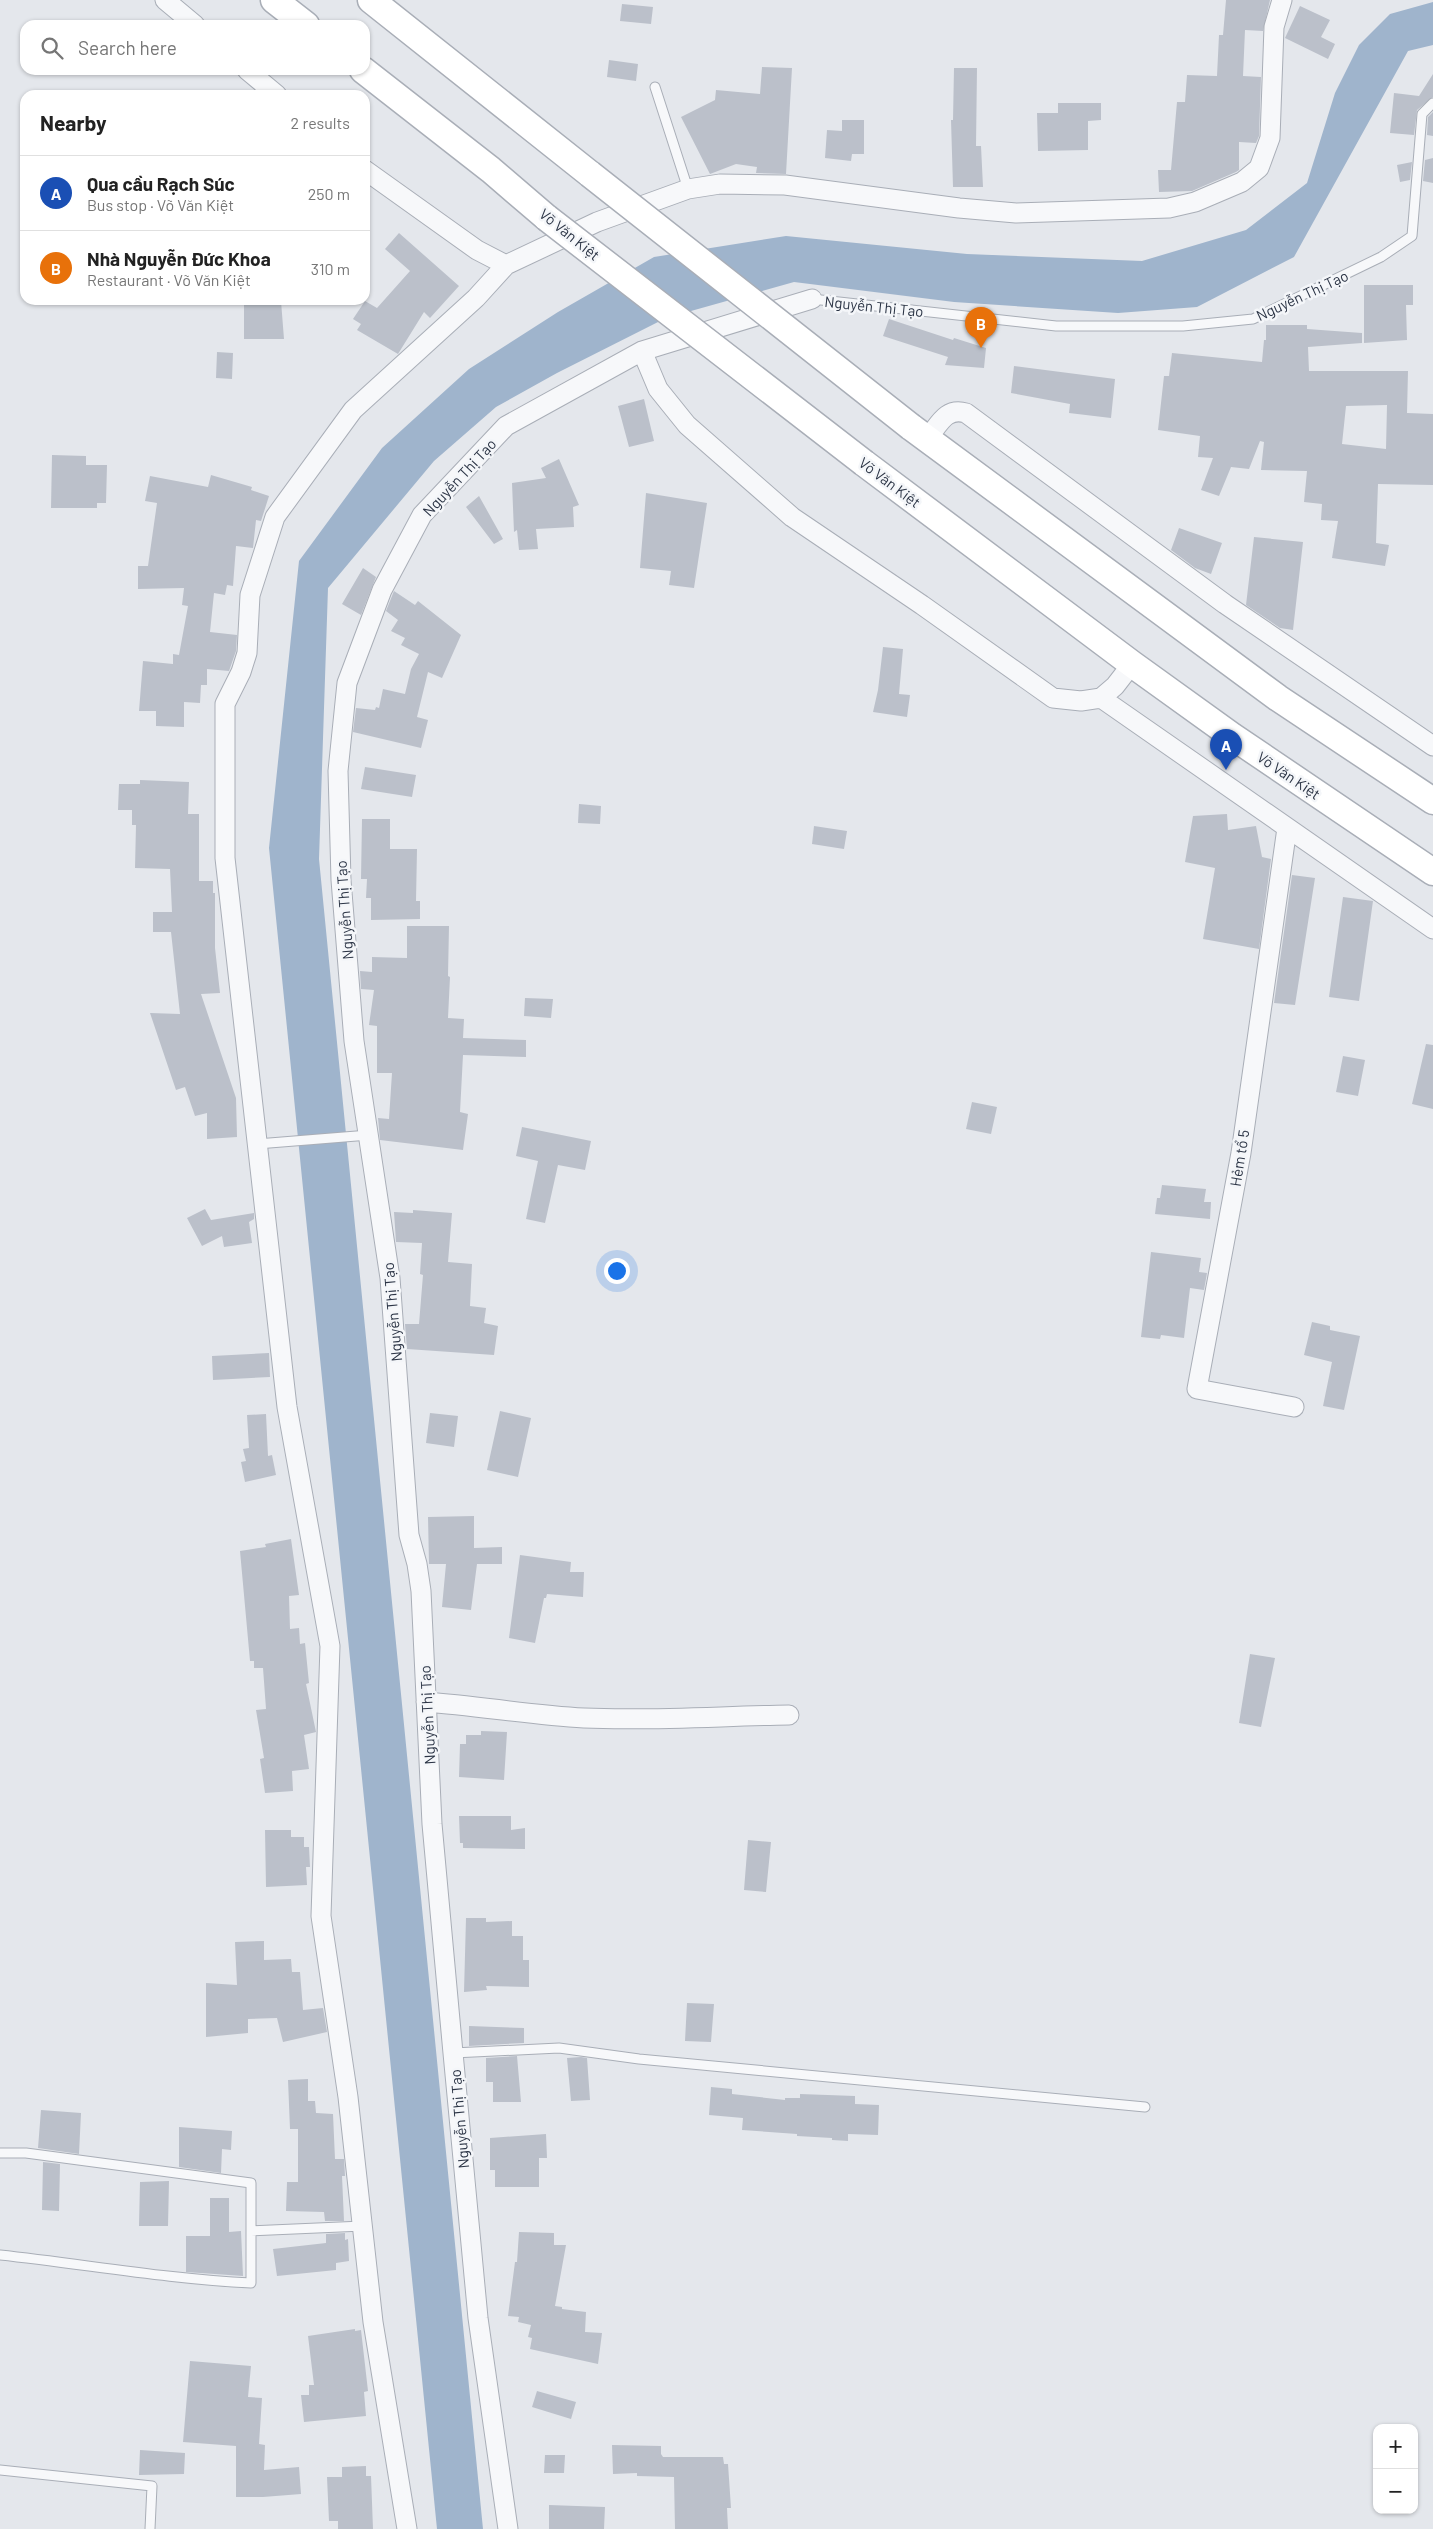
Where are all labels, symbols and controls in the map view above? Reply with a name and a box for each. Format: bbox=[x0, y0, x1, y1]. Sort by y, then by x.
search box bbox=[20, 20, 370, 75]
icon: search bbox=[38, 34, 66, 62]
text: Search here bbox=[78, 36, 177, 59]
text: Nearby bbox=[40, 110, 106, 135]
text: 2 results bbox=[291, 113, 350, 132]
text: Qua cầu Rạch Súc bbox=[87, 172, 235, 195]
text: A bbox=[51, 184, 61, 203]
text: 250 m bbox=[308, 184, 350, 203]
text: Bus stop · Võ Văn Kiệt bbox=[87, 195, 234, 214]
street label: Võ Văn Kiệt bbox=[536, 204, 604, 264]
text: Nhà Nguyễn Đức Khoa bbox=[87, 247, 271, 270]
text: B bbox=[51, 259, 61, 278]
text: 310 m bbox=[311, 259, 350, 278]
street label: Nguyễn Thị Tạo bbox=[1253, 266, 1351, 324]
text: Restaurant · Võ Văn Kiệt bbox=[87, 270, 251, 289]
street label: Nguyễn Thị Tạo bbox=[824, 292, 924, 320]
pin: B bbox=[965, 307, 997, 348]
street label: Nguyễn Thị Tạo bbox=[419, 435, 499, 519]
street label: Võ Văn Kiệt bbox=[856, 453, 924, 511]
pin: A bbox=[1210, 729, 1242, 770]
street label: Võ Văn Kiệt bbox=[1254, 747, 1324, 803]
street label: Nguyễn Thị Tạo bbox=[332, 860, 356, 960]
street label: Hẻm tổ 5 bbox=[1226, 1128, 1252, 1188]
your location bbox=[604, 1258, 630, 1284]
street label: Nguyễn Thị Tạo bbox=[379, 1262, 405, 1362]
street label: Nguyễn Thị Tạo bbox=[415, 1665, 439, 1765]
street label: Nguyễn Thị Tạo bbox=[446, 2069, 472, 2169]
map controls bbox=[1373, 2424, 1418, 2514]
button: + bbox=[1373, 2424, 1418, 2469]
button: − bbox=[1373, 2469, 1418, 2514]

